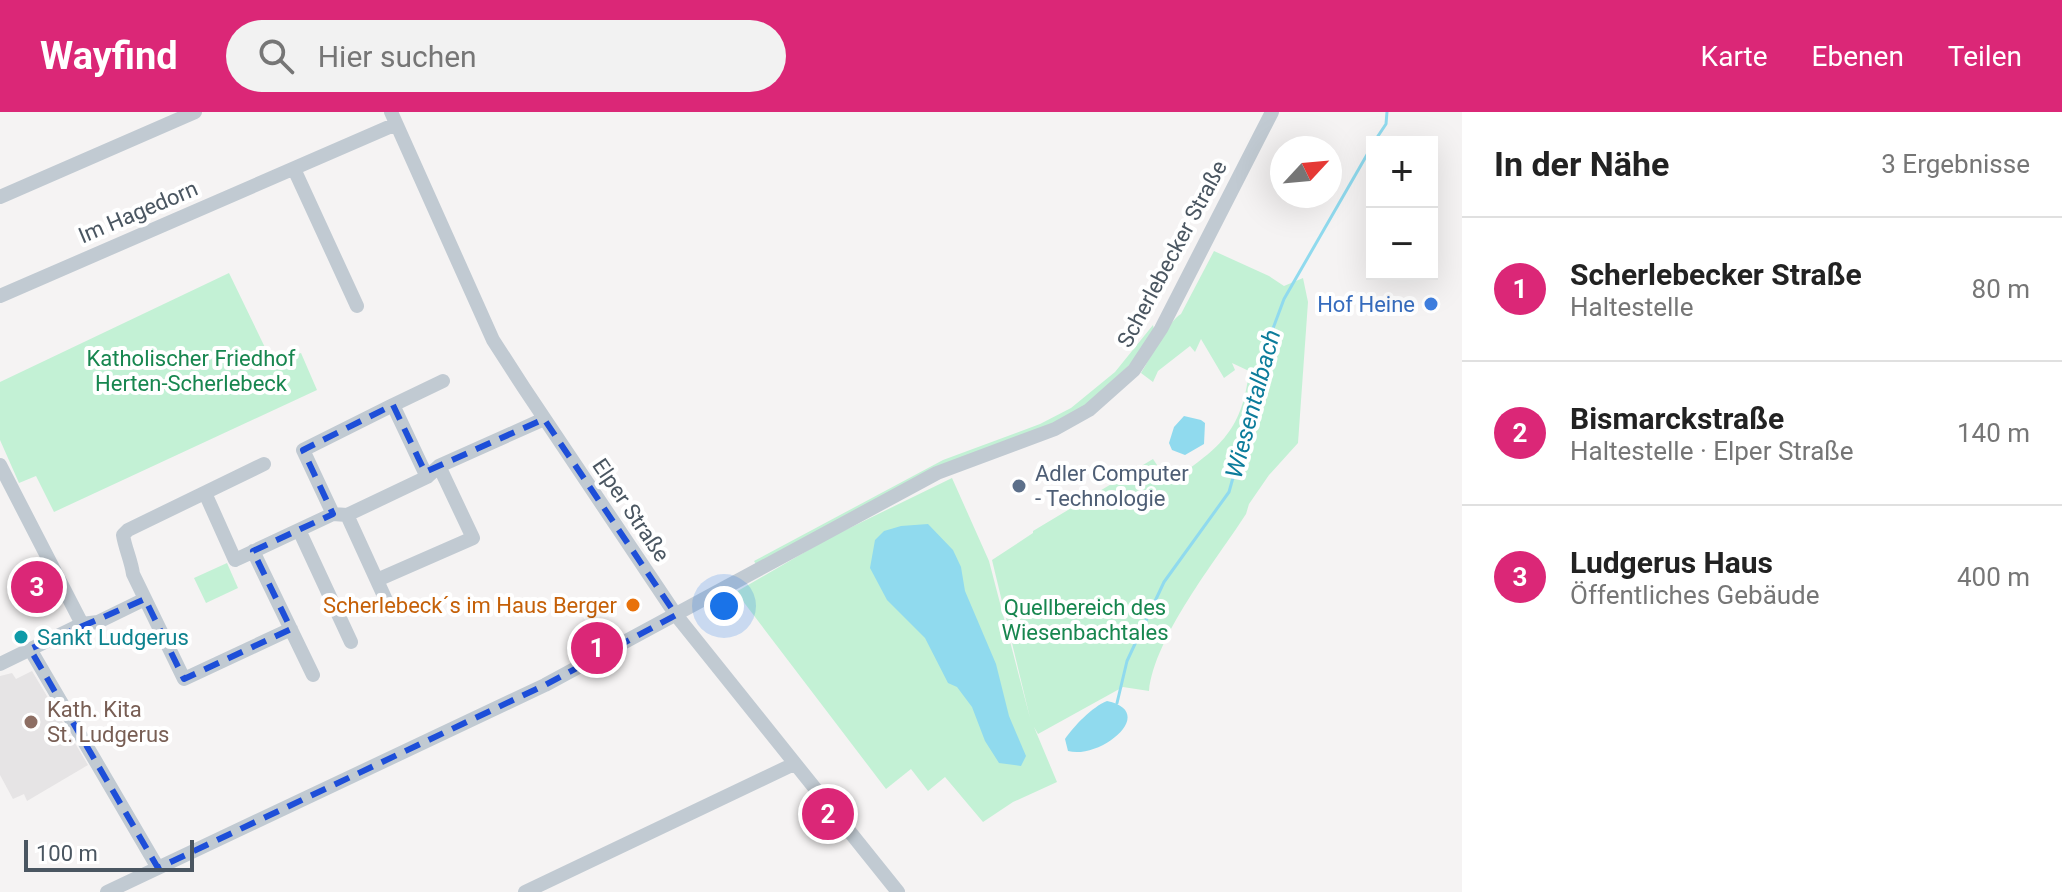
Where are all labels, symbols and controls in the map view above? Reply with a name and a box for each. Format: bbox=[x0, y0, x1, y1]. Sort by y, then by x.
search box bbox=[226, 20, 786, 92]
text: Wayfind bbox=[40, 34, 178, 78]
icon: search bbox=[254, 34, 298, 78]
text: Hier suchen bbox=[318, 39, 477, 74]
text: Karte bbox=[1701, 40, 1768, 73]
text: Ebenen bbox=[1812, 40, 1904, 73]
text: Teilen bbox=[1948, 40, 2022, 73]
north arrow bbox=[1270, 136, 1342, 208]
map controls bbox=[1366, 136, 1438, 280]
button: + bbox=[1366, 136, 1438, 208]
text: In der Nähe bbox=[1494, 144, 1669, 184]
text: 3 Ergebnisse bbox=[1881, 149, 2030, 179]
street label: Scherlebecker Straße bbox=[1112, 156, 1232, 352]
street label: Im Hagedorn bbox=[75, 176, 201, 248]
button: − bbox=[1366, 208, 1438, 280]
text: Scherlebecker Straße bbox=[1570, 257, 1862, 292]
text: 1 bbox=[1513, 274, 1527, 304]
text: 80 m bbox=[1972, 274, 2030, 304]
place label: Hof Heine bbox=[1317, 292, 1415, 317]
text: Haltestelle bbox=[1570, 292, 1693, 322]
marker: Hof Heine bbox=[1422, 295, 1440, 313]
water label: Wiesentalbach bbox=[1220, 327, 1286, 481]
park label: Katholischer Friedhof Herten-Scherlebeck bbox=[87, 346, 296, 396]
text: Bismarckstraße bbox=[1570, 401, 1784, 436]
text: 2 bbox=[1513, 418, 1527, 448]
text: 140 m bbox=[1957, 418, 2030, 448]
text: Haltestelle · Elper Straße bbox=[1570, 436, 1854, 466]
street label: Elper Straße bbox=[587, 454, 675, 566]
place label: Adler Computer - Technologie bbox=[1035, 461, 1189, 511]
marker: Adler Computer - Technologie bbox=[1010, 477, 1028, 495]
text: Ludgerus Haus bbox=[1570, 545, 1773, 580]
pin: 3 bbox=[11, 557, 63, 617]
text: 3 bbox=[1513, 562, 1527, 592]
text: 400 m bbox=[1957, 562, 2030, 592]
text: Öffentliches Gebäude bbox=[1570, 580, 1820, 610]
your location bbox=[704, 586, 744, 626]
place label: Scherlebeck´s im Haus Berger bbox=[323, 593, 618, 618]
park label: Quellbereich des Wiesenbachtales bbox=[1001, 595, 1169, 645]
marker: Scherlebeck´s im Haus Berger bbox=[624, 596, 642, 614]
pin: 1 bbox=[571, 618, 623, 678]
place label: Sankt Ludgerus bbox=[37, 625, 189, 650]
marker: Sankt Ludgerus bbox=[12, 628, 30, 646]
place label: Kath. Kita St. Ludgerus bbox=[47, 697, 169, 747]
marker: Kath. Kita St. Ludgerus bbox=[22, 713, 40, 731]
pin: 2 bbox=[802, 784, 854, 844]
scale bar bbox=[24, 836, 194, 872]
text: 100 m bbox=[36, 841, 98, 866]

